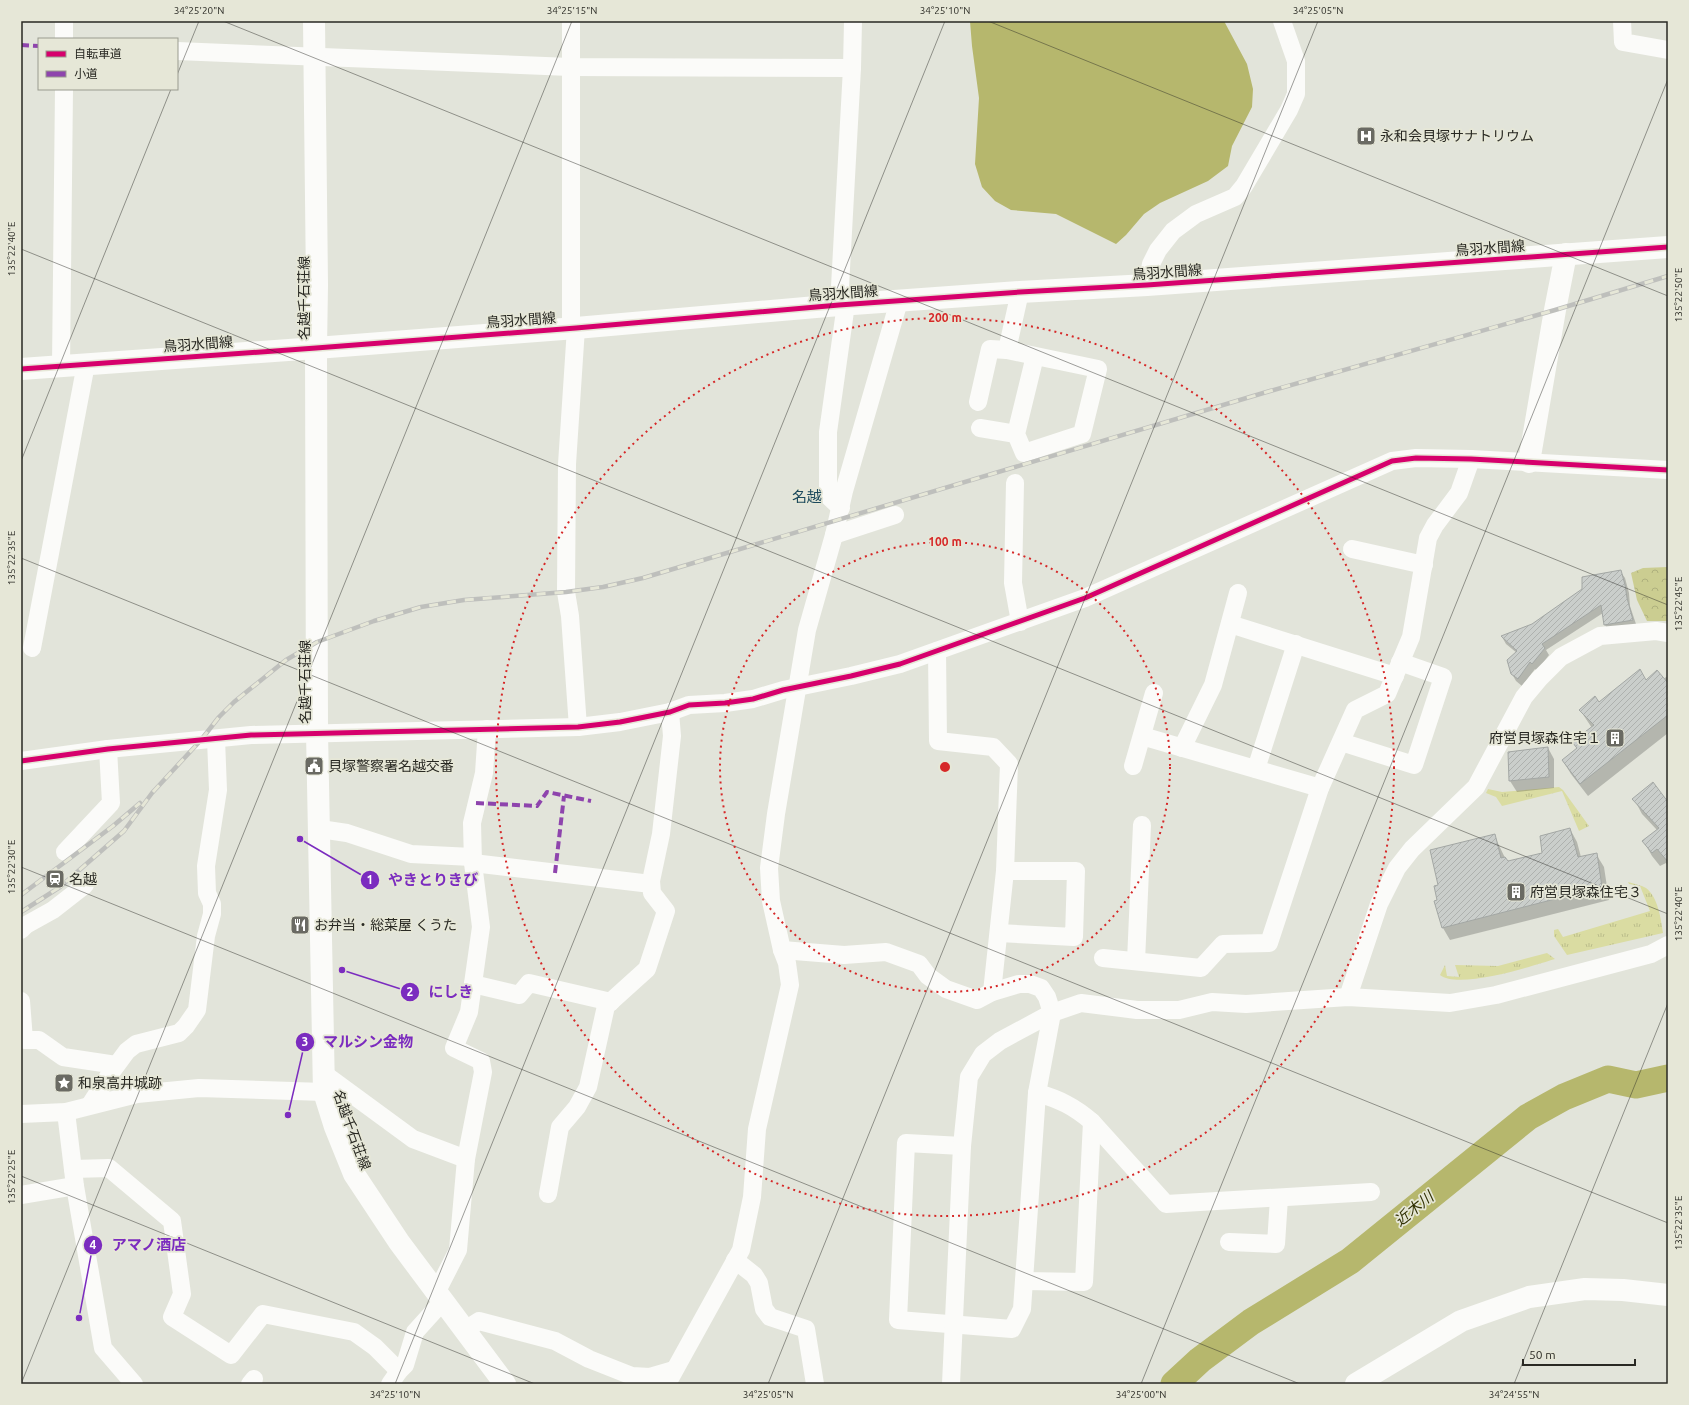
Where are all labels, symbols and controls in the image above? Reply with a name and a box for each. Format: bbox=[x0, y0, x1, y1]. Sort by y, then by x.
text: 34°25'20"N bbox=[174, 5, 224, 16]
text: 34°25'15"N bbox=[547, 5, 597, 16]
text: 34°25'10"N bbox=[920, 5, 970, 16]
text: 34°25'05"N bbox=[1293, 5, 1343, 16]
legend bbox=[38, 38, 178, 90]
text: 自転車道 bbox=[74, 47, 122, 60]
text: 小道 bbox=[74, 67, 98, 80]
hospital icon: 永和会貝塚サナトリウム bbox=[1355, 125, 1377, 147]
place label: 永和会貝塚サナトリウム bbox=[1380, 128, 1534, 144]
text: 135°22'40"E bbox=[6, 221, 17, 276]
street label: 鳥羽水間線 bbox=[1455, 238, 1525, 258]
street label: 名越千石荘線 bbox=[296, 256, 312, 340]
street label: 鳥羽水間線 bbox=[1132, 262, 1202, 282]
text: 135°22'50"E bbox=[1673, 267, 1684, 322]
street label: 鳥羽水間線 bbox=[808, 283, 878, 303]
street label: 鳥羽水間線 bbox=[486, 310, 556, 330]
text: 200 m bbox=[928, 311, 962, 324]
street label: 鳥羽水間線 bbox=[163, 334, 233, 354]
district label: 名越 bbox=[792, 488, 822, 505]
text: 135°22'35"E bbox=[6, 530, 17, 585]
text: 100 m bbox=[928, 535, 962, 548]
text: 135°22'45"E bbox=[1673, 576, 1684, 631]
street label: 名越千石荘線 bbox=[297, 640, 313, 724]
building icon: 府営貝塚森住宅１ bbox=[1604, 727, 1626, 749]
place label: 府営貝塚森住宅１ bbox=[1489, 730, 1601, 746]
public building icon: 貝塚警察署名越交番 bbox=[303, 755, 325, 777]
place label: 貝塚警察署名越交番 bbox=[328, 758, 454, 774]
centre of rings bbox=[938, 760, 952, 774]
text: 135°22'30"E bbox=[6, 839, 17, 894]
callout: やきとりきび bbox=[360, 866, 486, 893]
station icon: 名越 bbox=[44, 868, 66, 890]
place label: 名越 bbox=[69, 871, 97, 887]
text: やきとりきび bbox=[388, 871, 478, 888]
text: 1 bbox=[367, 873, 373, 886]
building icon: 府営貝塚森住宅３ bbox=[1505, 881, 1527, 903]
place label: 府営貝塚森住宅３ bbox=[1530, 884, 1642, 900]
text: 135°22'40"E bbox=[1673, 886, 1684, 941]
restaurant icon: お弁当・総菜屋 くうた bbox=[289, 914, 311, 936]
place label: お弁当・総菜屋 くうた bbox=[314, 917, 457, 933]
callout: にしき bbox=[400, 978, 481, 1005]
text: にしき bbox=[428, 983, 474, 1000]
text: 2 bbox=[407, 985, 414, 998]
callout: マルシン金物 bbox=[295, 1029, 421, 1056]
text: マルシン金物 bbox=[323, 1033, 413, 1050]
text: 3 bbox=[302, 1035, 308, 1048]
place icon: 和泉高井城跡 bbox=[53, 1072, 75, 1094]
place label: 和泉高井城跡 bbox=[78, 1075, 162, 1091]
street label: 名越千石荘線 bbox=[330, 1088, 374, 1172]
text: 135°22'25"E bbox=[6, 1149, 17, 1204]
water label: 近木川 bbox=[1391, 1187, 1438, 1229]
text: 135°22'35"E bbox=[1673, 1195, 1684, 1250]
callout: アマノ酒店 bbox=[83, 1231, 194, 1258]
text: アマノ酒店 bbox=[112, 1236, 186, 1253]
text: 4 bbox=[90, 1238, 97, 1251]
scale bar bbox=[1523, 1341, 1635, 1367]
text: 50 m bbox=[1529, 1348, 1556, 1361]
text: 34°25'10"N bbox=[370, 1389, 420, 1400]
text: 34°25'05"N bbox=[743, 1389, 793, 1400]
text: 34°25'00"N bbox=[1116, 1389, 1166, 1400]
text: 34°24'55"N bbox=[1489, 1389, 1539, 1400]

